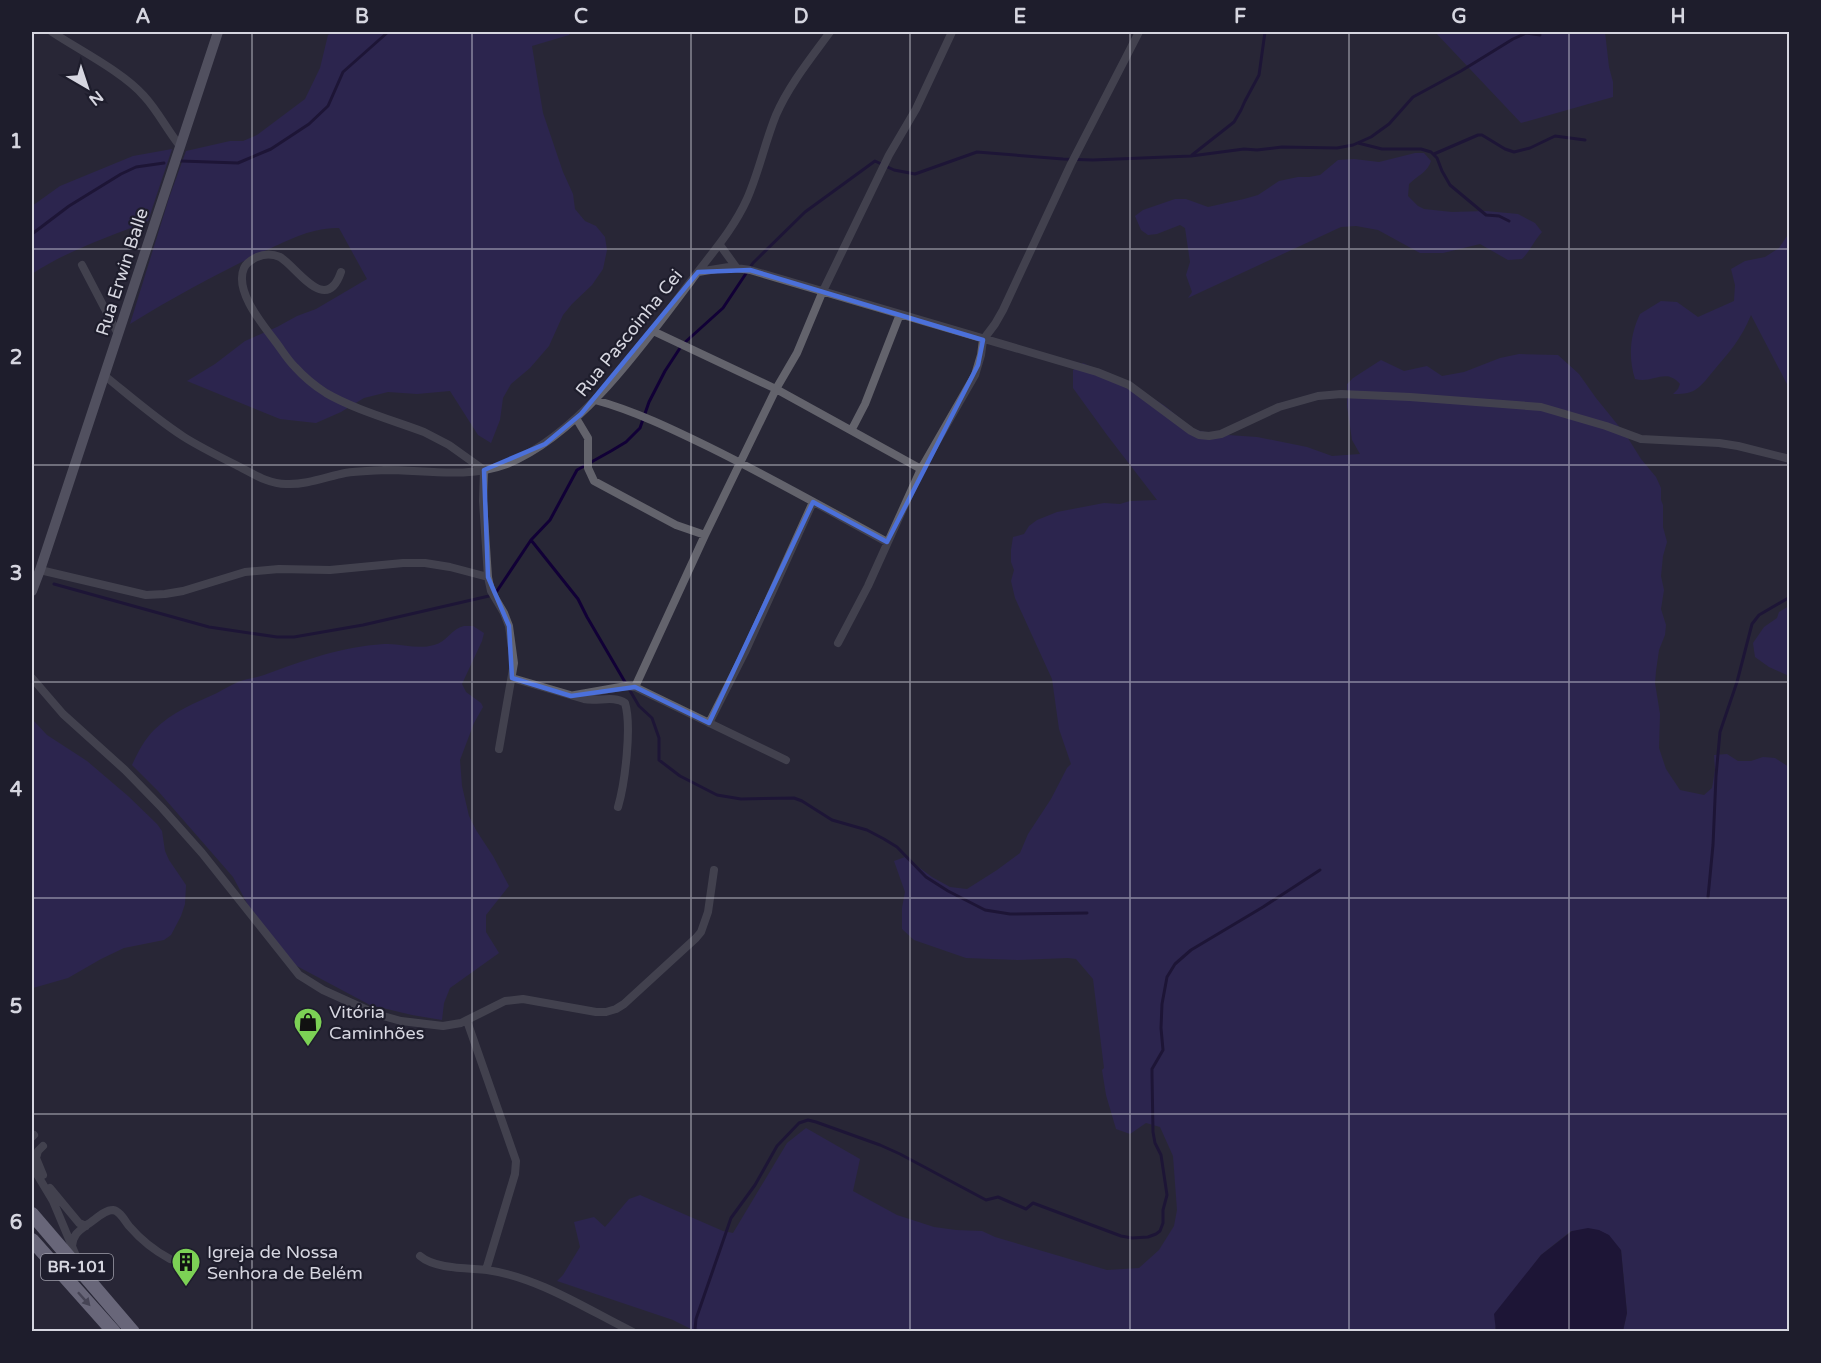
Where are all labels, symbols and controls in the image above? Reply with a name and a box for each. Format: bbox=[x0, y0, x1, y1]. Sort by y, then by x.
text: A bbox=[136, 5, 151, 29]
text: B bbox=[355, 5, 369, 29]
text: C bbox=[574, 5, 588, 29]
text: D bbox=[793, 5, 809, 29]
text: E bbox=[1014, 5, 1027, 29]
text: F bbox=[1234, 5, 1246, 29]
text: G bbox=[1451, 5, 1467, 29]
text: H bbox=[1670, 5, 1686, 29]
north arrow bbox=[57, 57, 117, 117]
text: N bbox=[85, 86, 107, 110]
text: 1 bbox=[10, 130, 22, 154]
street label: Rua Erwin Balle bbox=[91, 205, 153, 339]
street label: Rua Pascoinha Cei bbox=[571, 265, 687, 401]
text: 2 bbox=[10, 346, 22, 370]
text: 3 bbox=[10, 562, 22, 586]
text: 4 bbox=[10, 778, 23, 802]
text: 5 bbox=[10, 995, 22, 1019]
place label: Vitória Caminhões bbox=[329, 1001, 424, 1044]
shop icon: Vitória Caminhões bbox=[292, 1006, 324, 1048]
text: 6 bbox=[10, 1211, 22, 1235]
place label: Igreja de Nossa Senhora de Belém bbox=[207, 1241, 363, 1284]
building icon: Igreja de Nossa Senhora de Belém bbox=[170, 1246, 202, 1288]
road number: BR-101 bbox=[41, 1254, 113, 1280]
one-way arrow bbox=[77, 1291, 90, 1306]

